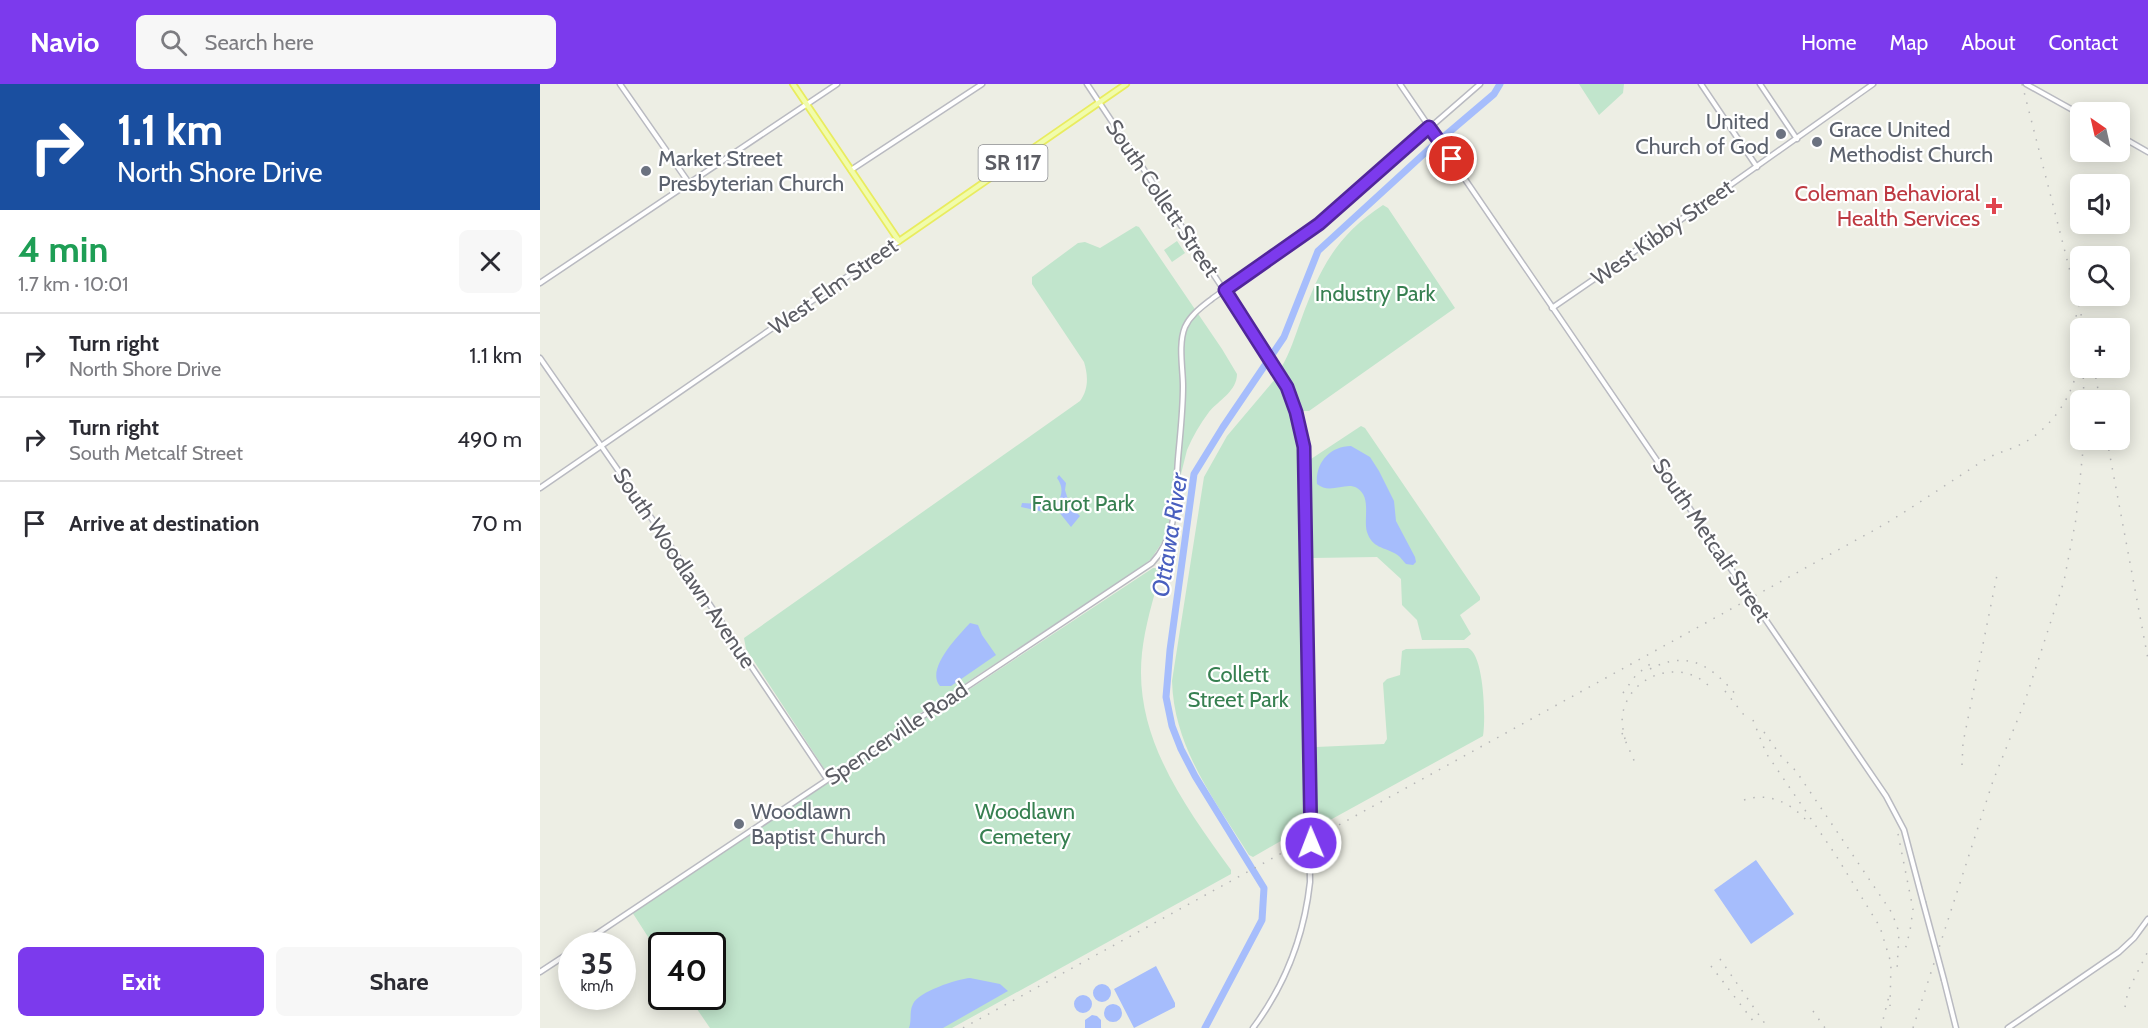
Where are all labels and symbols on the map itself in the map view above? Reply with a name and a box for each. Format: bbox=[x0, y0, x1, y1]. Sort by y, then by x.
north arrow bbox=[2070, 102, 2130, 162]
place label: United Church of God bbox=[1635, 108, 1769, 160]
street label: South Collett Street bbox=[1100, 114, 1226, 283]
place label: Grace United Methodist Church bbox=[1829, 116, 1993, 168]
marker: United Church of God bbox=[1774, 127, 1788, 141]
pin bbox=[1426, 133, 1477, 184]
marker: Grace United Methodist Church bbox=[1810, 135, 1824, 149]
place label: Market Street Presbyterian Church bbox=[658, 145, 844, 197]
road number: SR 117 bbox=[978, 145, 1048, 181]
marker: Market Street Presbyterian Church bbox=[639, 164, 653, 178]
street label: West Kibby Street bbox=[1586, 173, 1739, 291]
place label: Coleman Behavioral Health Services bbox=[1795, 180, 1981, 232]
marker: Coleman Behavioral Health Services bbox=[1985, 197, 2003, 215]
street label: West Elm Street bbox=[764, 232, 903, 341]
park label: Industry Park bbox=[1315, 280, 1435, 307]
street label: South Metcalf Street bbox=[1647, 453, 1777, 628]
street label: South Woodlawn Avenue bbox=[608, 463, 762, 673]
water label: Ottawa River bbox=[1145, 469, 1194, 599]
park label: Faurot Park bbox=[1032, 490, 1135, 517]
park label: Collett Street Park bbox=[1187, 661, 1289, 713]
street label: Spencerville Road bbox=[820, 676, 973, 791]
place label: Woodlawn Baptist Church bbox=[751, 798, 886, 850]
park label: Woodlawn Cemetery bbox=[975, 798, 1075, 850]
position arrow bbox=[1279, 811, 1343, 875]
marker: Woodlawn Baptist Church bbox=[732, 817, 746, 831]
speed limit sign: 40 bbox=[648, 932, 726, 1010]

